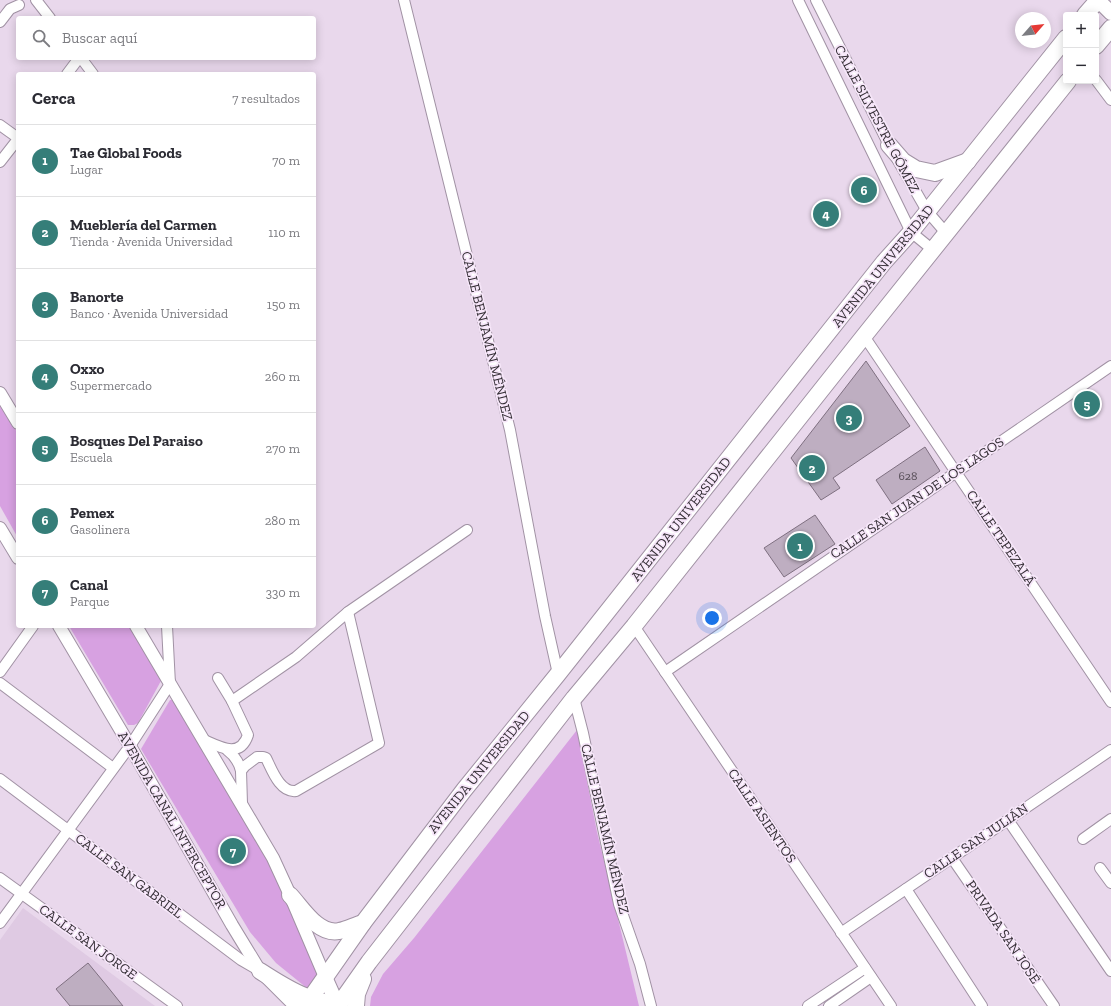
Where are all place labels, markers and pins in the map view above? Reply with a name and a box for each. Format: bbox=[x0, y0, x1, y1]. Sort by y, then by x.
pin: 6 bbox=[851, 175, 877, 205]
pin: 4 bbox=[813, 199, 839, 229]
pin: 5 bbox=[1074, 389, 1100, 419]
pin: 3 bbox=[836, 403, 862, 433]
pin: 2 bbox=[799, 453, 825, 483]
pin: 1 bbox=[787, 531, 813, 561]
pin: 7 bbox=[220, 836, 246, 866]

